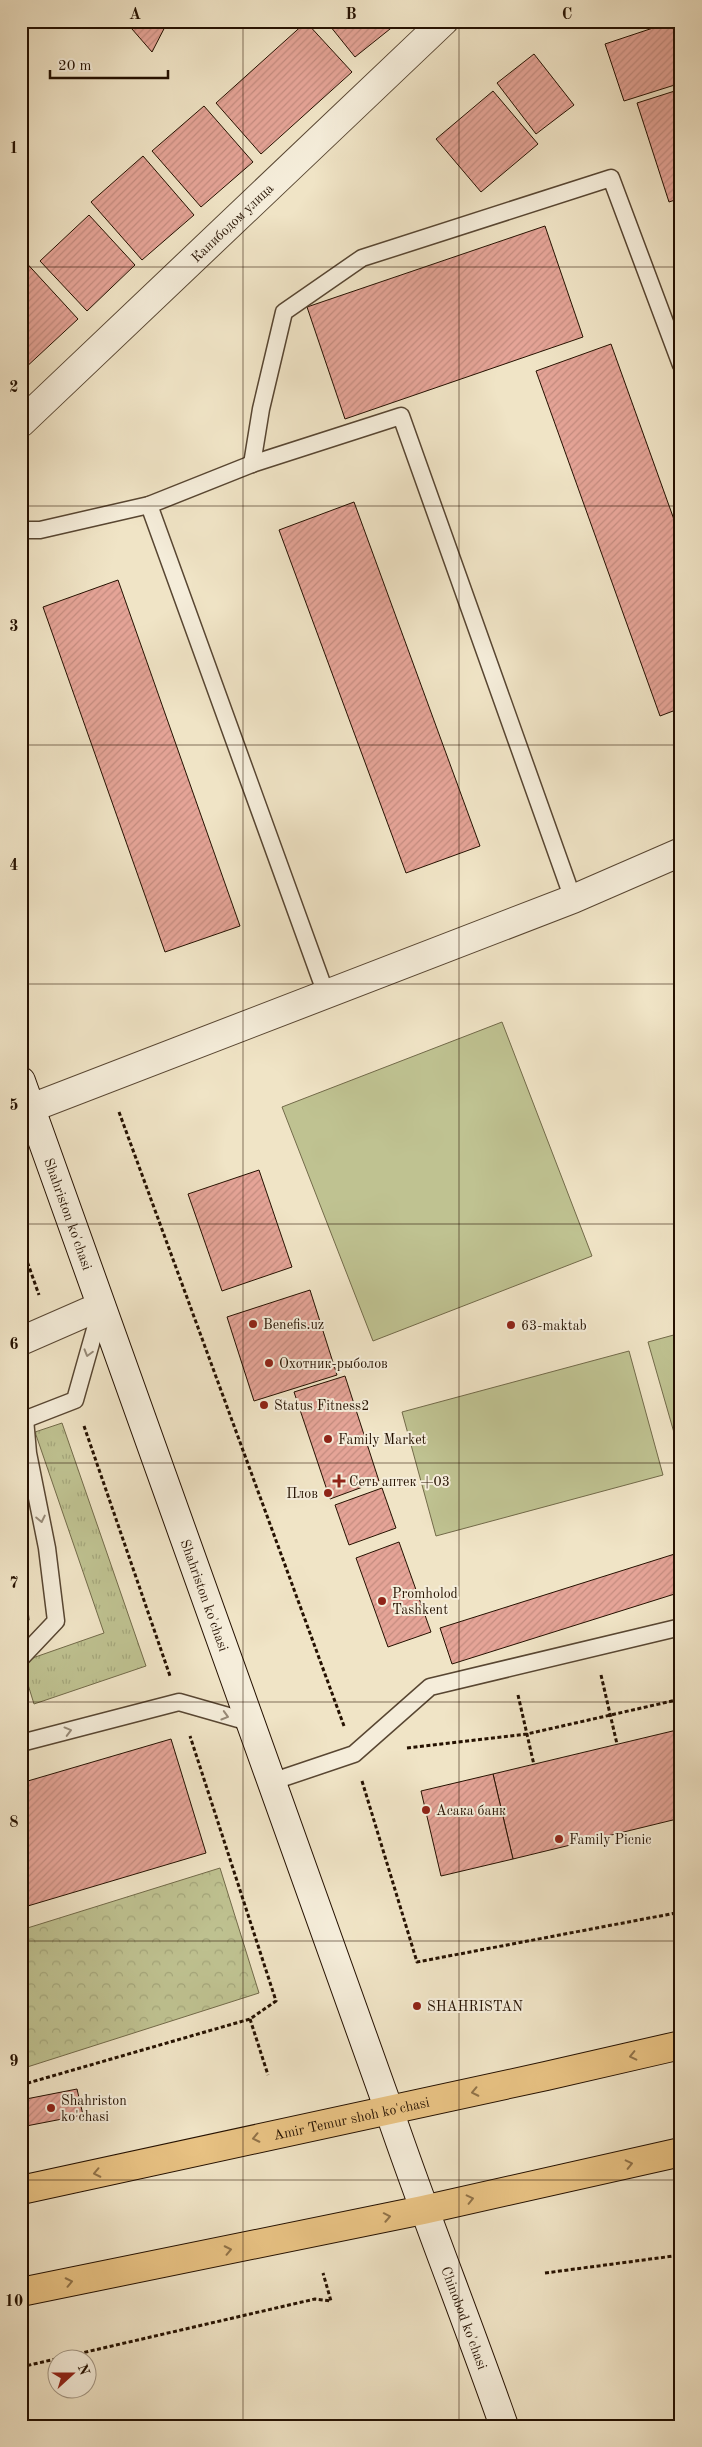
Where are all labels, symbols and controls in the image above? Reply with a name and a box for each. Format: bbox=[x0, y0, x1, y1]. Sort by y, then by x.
text: A bbox=[129, 7, 141, 23]
text: B bbox=[345, 7, 357, 23]
text: C bbox=[562, 7, 572, 23]
scale bar bbox=[50, 48, 168, 80]
text: 20 m bbox=[58, 59, 92, 74]
text: 1 bbox=[9, 141, 19, 157]
street label: Канибодом улица bbox=[189, 181, 276, 265]
text: 2 bbox=[9, 380, 19, 396]
text: 3 bbox=[9, 619, 19, 635]
text: 4 bbox=[9, 858, 19, 874]
text: 5 bbox=[9, 1098, 19, 1114]
street label: Shahriston ko'chasi bbox=[41, 1156, 94, 1272]
marker: Benefis.uz bbox=[247, 1318, 259, 1330]
place label: Benefis.uz bbox=[263, 1318, 324, 1332]
marker: 63-maktab bbox=[505, 1319, 517, 1331]
place label: 63-maktab bbox=[521, 1319, 587, 1333]
text: 6 bbox=[9, 1337, 19, 1353]
one-way arrow bbox=[84, 1348, 94, 1356]
marker: Охотник-рыболов bbox=[263, 1357, 275, 1369]
place label: Охотник-рыболов bbox=[279, 1357, 388, 1371]
marker: Status Fitness2 bbox=[258, 1399, 270, 1411]
place label: Status Fitness2 bbox=[274, 1399, 369, 1413]
marker: Family Market bbox=[322, 1433, 334, 1445]
place label: Family Market bbox=[338, 1433, 427, 1447]
marker: Сеть аптек +03 bbox=[333, 1475, 345, 1487]
place label: Сеть аптек +03 bbox=[349, 1475, 450, 1489]
place label: Плов bbox=[286, 1487, 318, 1501]
marker: Плов bbox=[322, 1487, 334, 1499]
one-way arrow bbox=[35, 1515, 46, 1524]
street label: Shahriston ko'chasi bbox=[177, 1538, 230, 1654]
text: 7 bbox=[9, 1576, 19, 1592]
place label: Promholod Tashkent bbox=[392, 1587, 458, 1617]
marker: Promholod Tashkent bbox=[376, 1595, 388, 1607]
one-way arrow bbox=[221, 1710, 229, 1720]
one-way arrow bbox=[64, 1726, 73, 1737]
marker: Асака банк bbox=[420, 1804, 432, 1816]
place label: Асака банк bbox=[436, 1804, 506, 1818]
text: 8 bbox=[9, 1815, 19, 1831]
marker: Family Picnic bbox=[553, 1833, 565, 1845]
place label: Family Picnic bbox=[569, 1833, 651, 1847]
marker: SHAHRISTAN bbox=[411, 2000, 423, 2012]
place label: SHAHRISTAN bbox=[427, 2000, 523, 2014]
one-way arrow bbox=[629, 2050, 638, 2061]
text: 9 bbox=[9, 2054, 19, 2070]
one-way arrow bbox=[470, 2086, 479, 2096]
place label: Shahriston ko'chasi bbox=[61, 2094, 127, 2124]
street label: Amir Temur shoh ko'chasi bbox=[272, 2095, 431, 2143]
marker: Shahriston ko'chasi bbox=[45, 2102, 57, 2114]
one-way arrow bbox=[251, 2133, 260, 2143]
one-way arrow bbox=[624, 2159, 633, 2169]
one-way arrow bbox=[93, 2167, 101, 2178]
one-way arrow bbox=[466, 2194, 475, 2205]
one-way arrow bbox=[383, 2213, 392, 2223]
one-way arrow bbox=[224, 2245, 233, 2256]
street label: Chinobod ko'chasi bbox=[438, 2265, 489, 2372]
one-way arrow bbox=[65, 2278, 73, 2288]
text: 10 bbox=[5, 2294, 23, 2310]
north arrow bbox=[48, 2350, 98, 2400]
text: N bbox=[75, 2362, 92, 2377]

